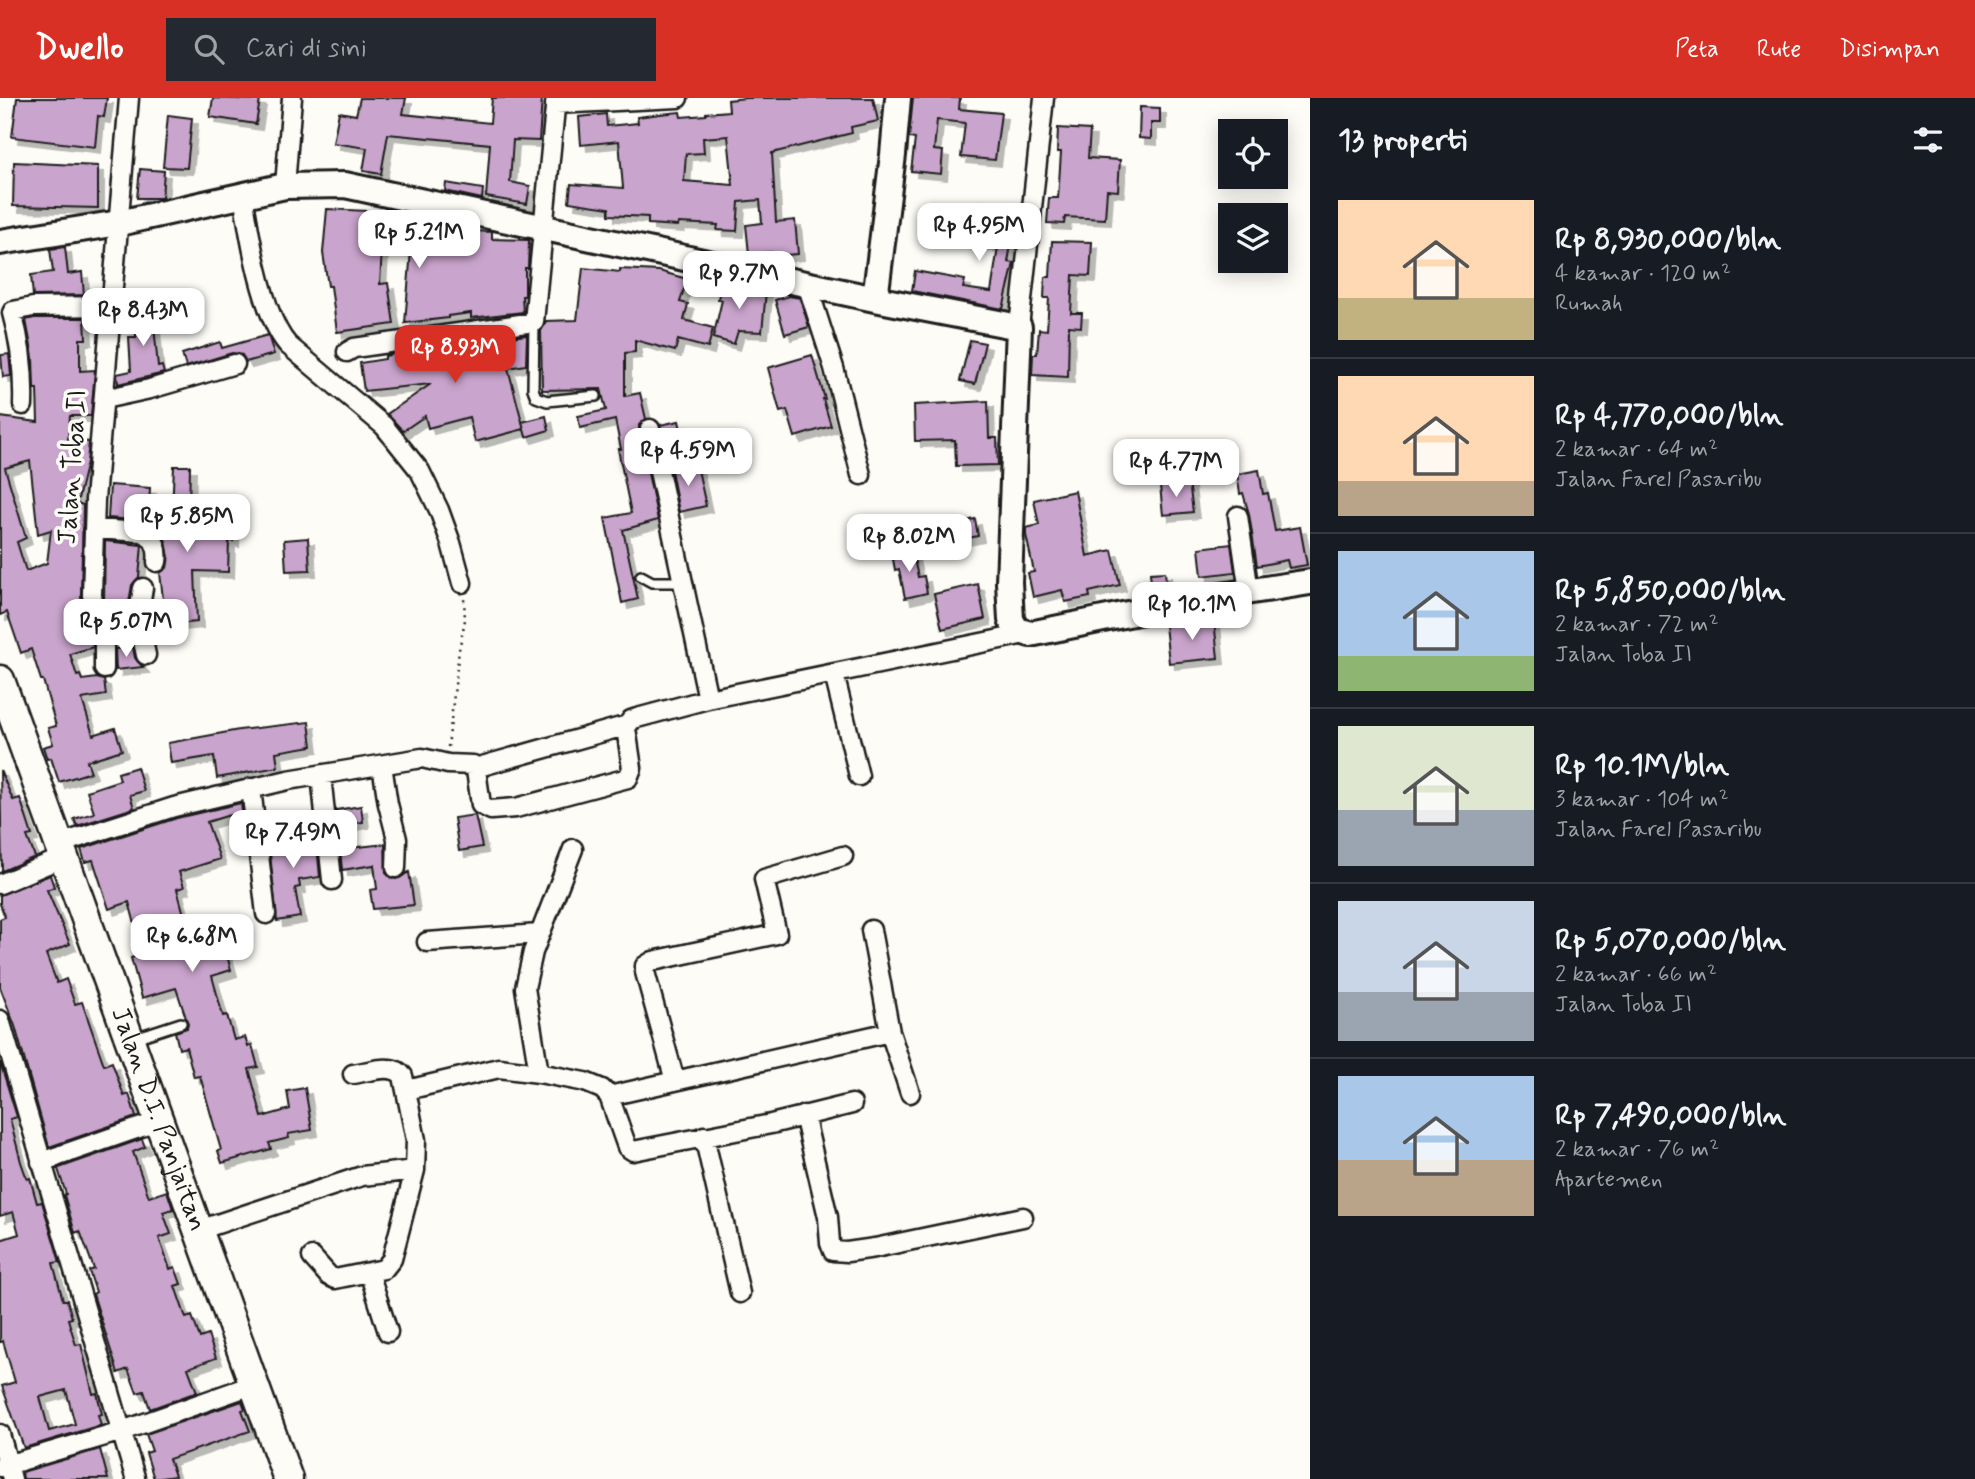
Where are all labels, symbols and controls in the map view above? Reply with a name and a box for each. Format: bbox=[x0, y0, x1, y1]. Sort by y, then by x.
search box bbox=[166, 18, 656, 81]
text: Dwello bbox=[35, 27, 124, 71]
icon: search bbox=[190, 30, 228, 68]
text: Cari di sini bbox=[246, 32, 367, 66]
text: Peta bbox=[1675, 34, 1719, 65]
text: Rute bbox=[1757, 34, 1801, 65]
text: Disimpan bbox=[1839, 34, 1940, 65]
map controls bbox=[1218, 119, 1288, 273]
button: locate bbox=[1218, 119, 1288, 189]
text: 13 properti bbox=[1338, 121, 1467, 160]
icon: filters bbox=[1909, 121, 1947, 159]
button: layers bbox=[1218, 203, 1288, 273]
pin: Rp 4.95M bbox=[907, 204, 1051, 263]
pin: Rp 5.21M bbox=[347, 211, 491, 270]
text: Rp 4.95M bbox=[933, 211, 1025, 241]
text: Rp 5.21M bbox=[374, 218, 464, 248]
text: Rp 8,930,000/bln bbox=[1555, 220, 1781, 259]
icon: home bbox=[1394, 228, 1478, 312]
pin: Rp 9.7M bbox=[674, 252, 804, 311]
text: Rp 9.7M bbox=[699, 259, 779, 289]
text: 4 kamar · 120 m² bbox=[1555, 259, 1731, 289]
pin: Rp 8.43M bbox=[71, 288, 215, 348]
text: Rumah bbox=[1555, 289, 1623, 319]
text: Rp 8.43M bbox=[98, 296, 188, 326]
pin: Rp 8.93M bbox=[383, 326, 527, 385]
text: Rp 8.93M bbox=[411, 333, 499, 363]
street label: Jalan Toba II bbox=[51, 388, 95, 546]
text: Rp 4,770,000/bln bbox=[1555, 396, 1783, 435]
icon: home bbox=[1394, 404, 1478, 488]
pin: Rp 4.59M bbox=[616, 428, 760, 488]
text: 2 kamar · 64 m² bbox=[1555, 435, 1718, 465]
text: Rp 4.59M bbox=[640, 436, 736, 466]
pin: Rp 4.77M bbox=[1104, 440, 1248, 499]
text: Rp 4.77M bbox=[1129, 447, 1223, 477]
text: Jalan Farel Pasaribu bbox=[1555, 465, 1762, 495]
pin: Rp 5.85M bbox=[115, 494, 259, 554]
text: Rp 5.85M bbox=[140, 502, 234, 532]
pin: Rp 8.02M bbox=[837, 514, 981, 574]
text: Rp 8.02M bbox=[863, 522, 955, 552]
text: Rp 5,850,000/bln bbox=[1555, 571, 1785, 610]
icon: home bbox=[1394, 579, 1478, 663]
pin: Rp 10.1M bbox=[1120, 582, 1264, 642]
text: Rp 10.1M bbox=[1148, 590, 1236, 620]
pin: Rp 5.07M bbox=[54, 600, 198, 659]
text: Rp 5.07M bbox=[80, 607, 172, 637]
text: 2 kamar · 72 m² bbox=[1555, 610, 1719, 640]
text: Jalan Toba II bbox=[1555, 640, 1692, 670]
text: Rp 10.1M/bln bbox=[1555, 746, 1729, 785]
icon: home bbox=[1394, 754, 1478, 838]
text: 3 kamar · 104 m² bbox=[1555, 785, 1729, 815]
pin: Rp 7.49M bbox=[221, 810, 365, 870]
text: Jalan Farel Pasaribu bbox=[1555, 815, 1762, 845]
text: Rp 7.49M bbox=[245, 818, 341, 848]
pin: Rp 6.68M bbox=[120, 914, 264, 974]
text: Rp 5,070,000/bln bbox=[1555, 921, 1786, 960]
text: Rp 6.68M bbox=[147, 922, 237, 952]
icon: home bbox=[1394, 929, 1478, 1013]
text: 2 kamar · 66 m² bbox=[1555, 960, 1717, 990]
text: Jalan Toba II bbox=[1555, 990, 1692, 1020]
street label: Jalan D.I. Panjaitan bbox=[102, 1003, 214, 1236]
text: Rp 7,490,000/bln bbox=[1555, 1096, 1786, 1135]
icon: home bbox=[1394, 1104, 1478, 1188]
text: 2 kamar · 76 m² bbox=[1555, 1135, 1719, 1165]
text: Apartemen bbox=[1555, 1165, 1663, 1195]

